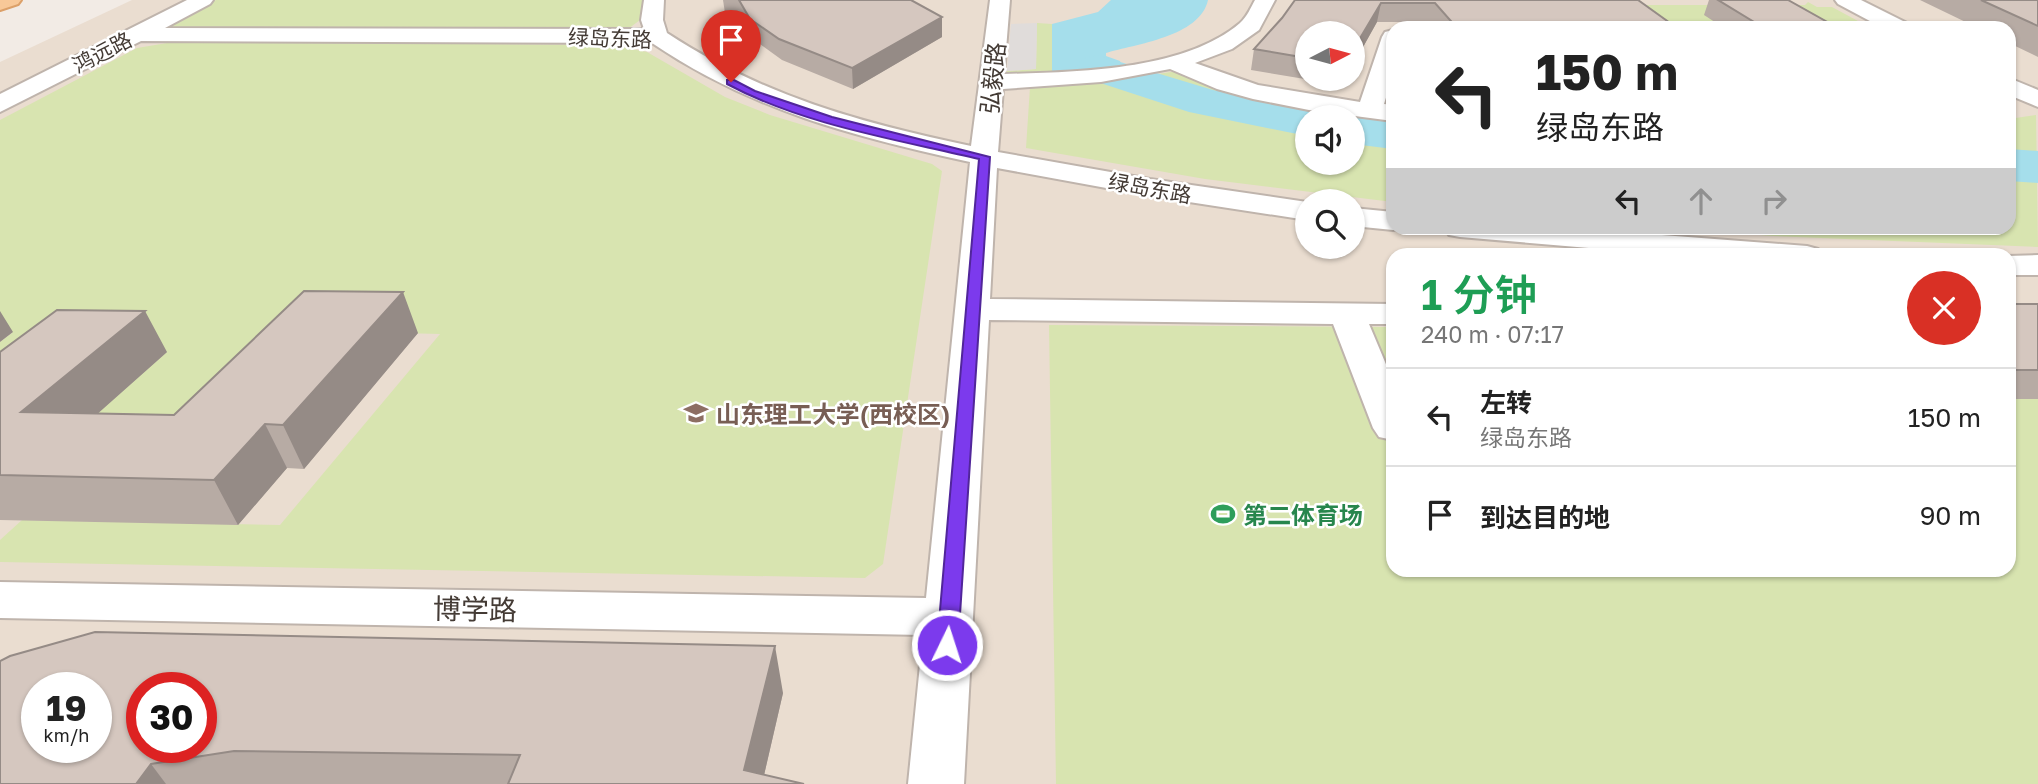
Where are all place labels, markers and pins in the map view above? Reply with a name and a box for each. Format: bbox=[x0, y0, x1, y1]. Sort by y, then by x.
pin bbox=[701, 10, 761, 82]
school or university icon: 山东理工大学(西校区) bbox=[682, 399, 710, 427]
place label: 山东理工大学(西校区) bbox=[716, 399, 950, 428]
sports icon: 第二体育场 bbox=[1209, 500, 1237, 528]
place label: 第二体育场 bbox=[1243, 500, 1363, 529]

